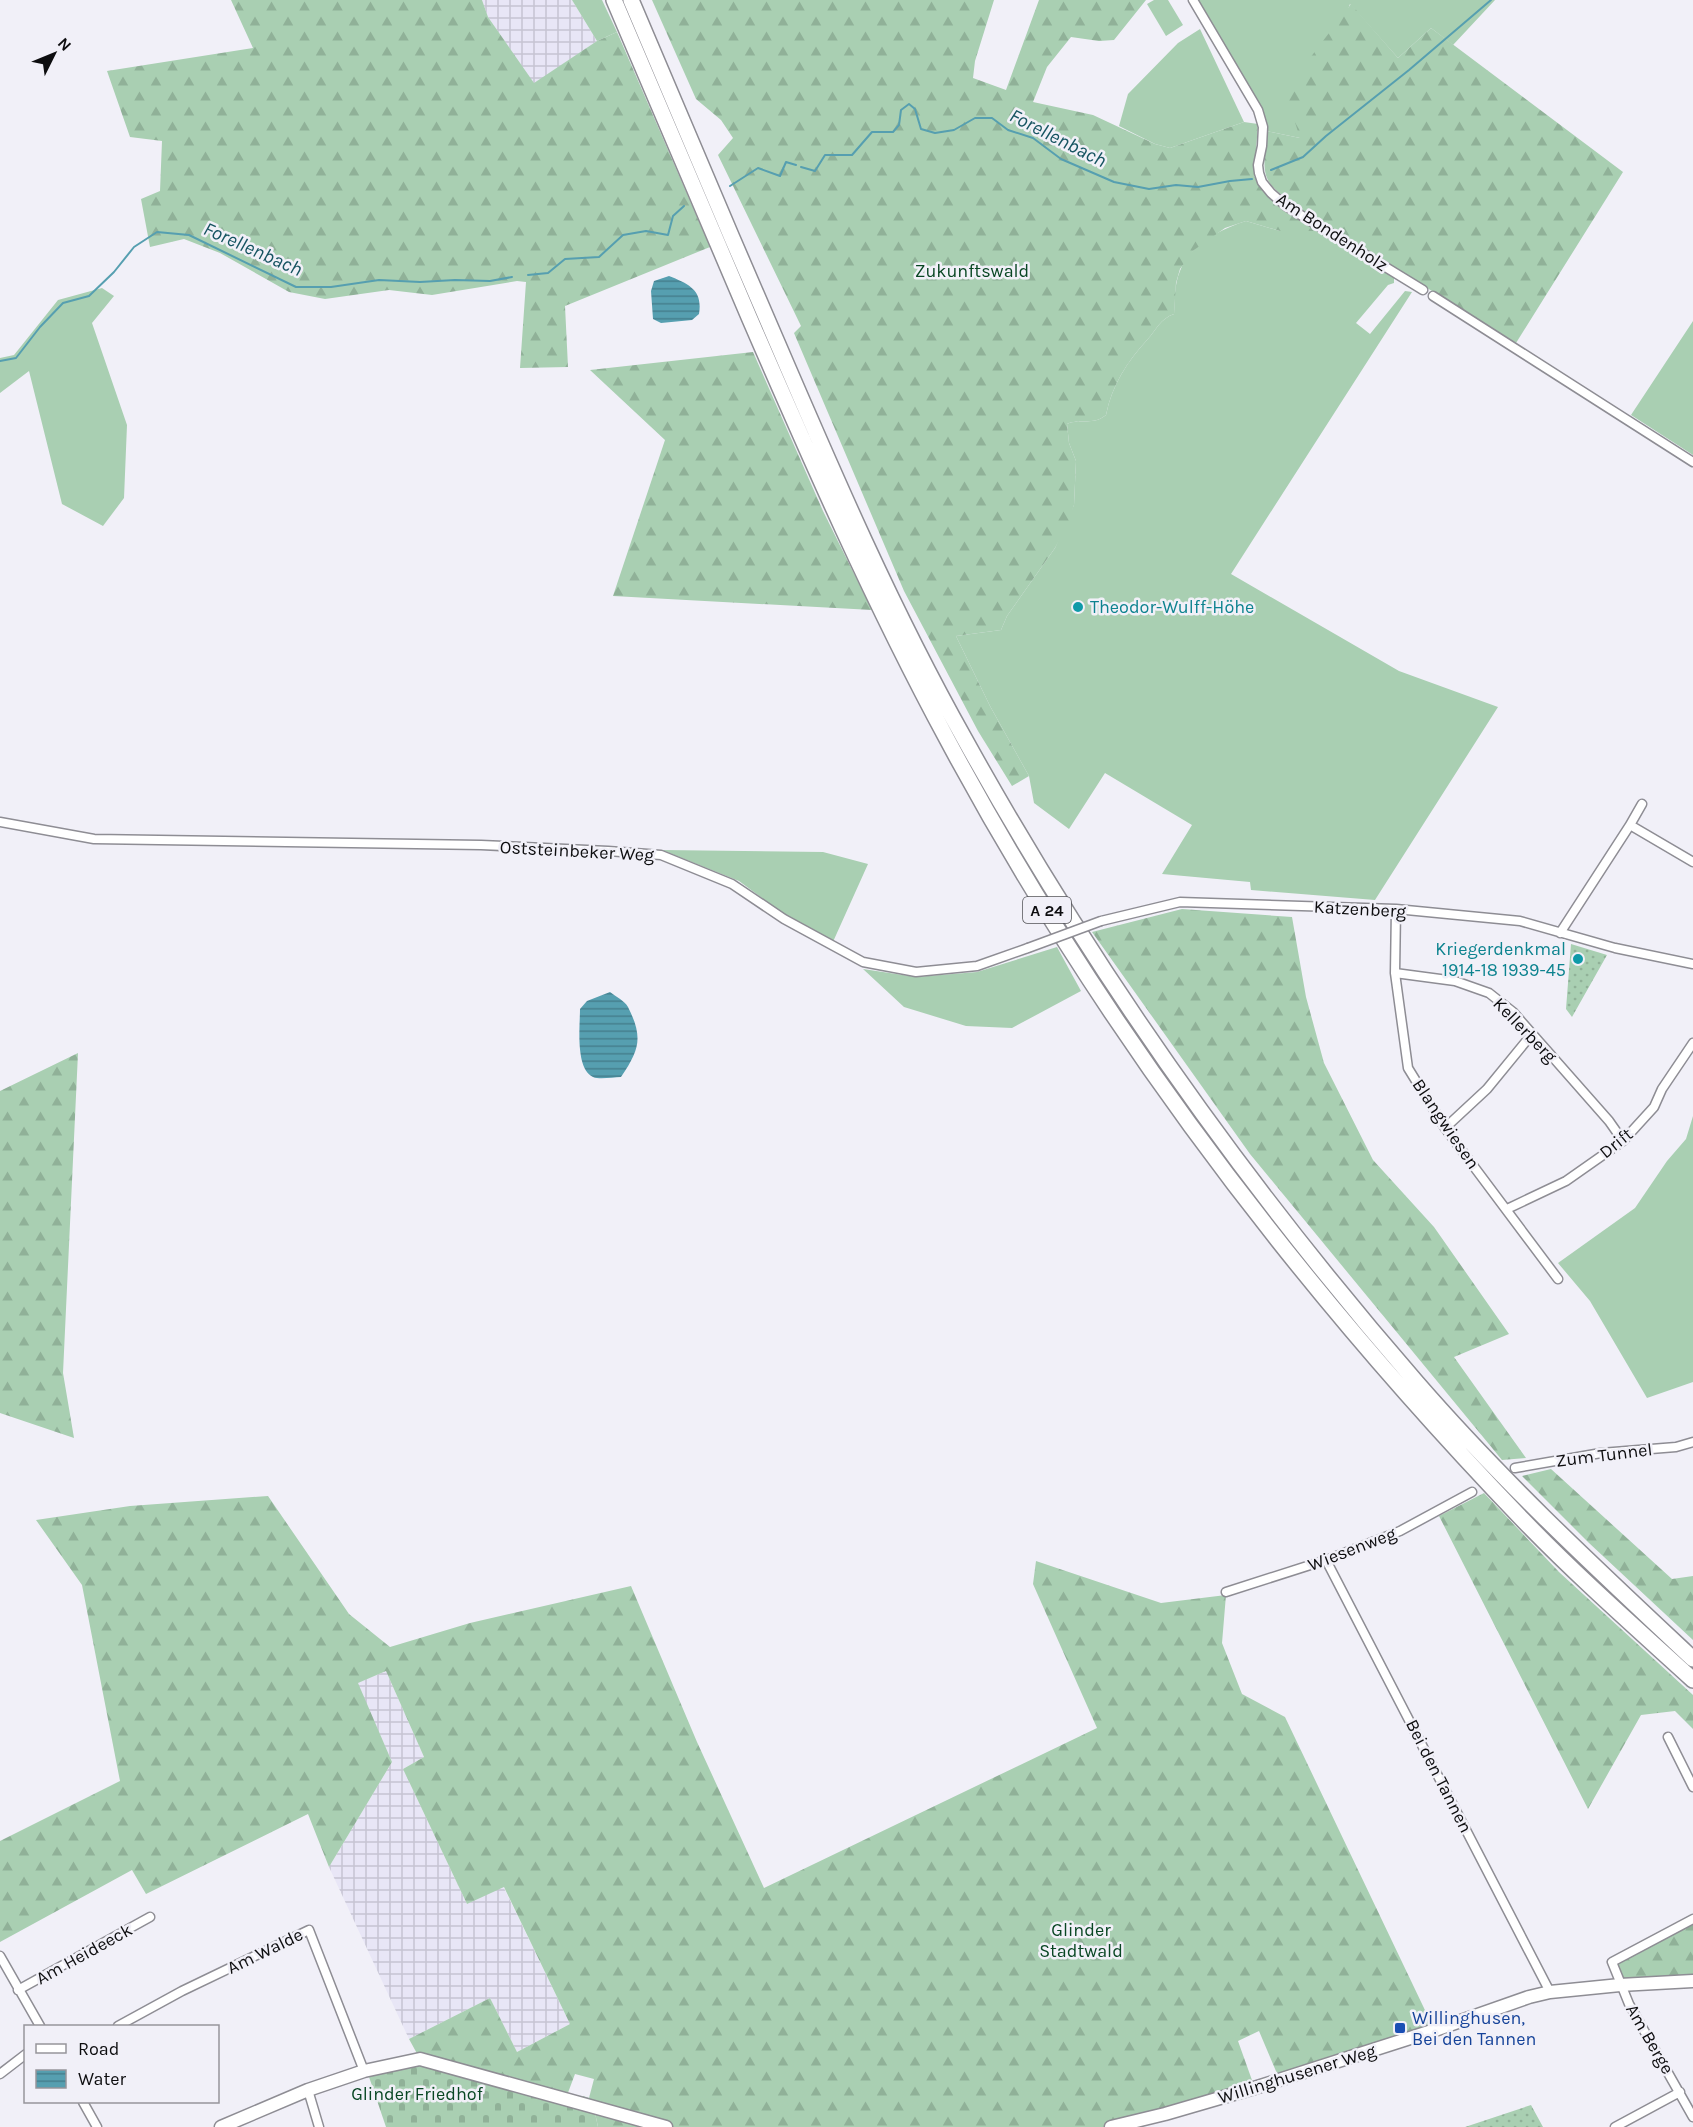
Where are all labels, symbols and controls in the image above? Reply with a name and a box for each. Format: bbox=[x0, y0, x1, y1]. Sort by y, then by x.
north arrow bbox=[24, 24, 84, 84]
text: N bbox=[54, 33, 75, 55]
water label: Forellenbach bbox=[1006, 104, 1110, 172]
street label: Am Bondenholz bbox=[1272, 188, 1392, 276]
water label: Forellenbach bbox=[200, 217, 306, 281]
park label: Zukunftswald bbox=[915, 260, 1029, 282]
place label: Theodor-Wulff-Höhe bbox=[1090, 596, 1254, 618]
marker: Theodor-Wulff-Höhe bbox=[1071, 600, 1085, 614]
street label: Oststeinbeker Weg bbox=[499, 836, 655, 866]
street label: Katzenberg bbox=[1313, 896, 1407, 922]
road number: A 24 bbox=[1023, 897, 1071, 923]
place label: Kriegerdenkmal 1914-18 1939-45 bbox=[1435, 938, 1566, 981]
marker: Kriegerdenkmal 1914-18 1939-45 bbox=[1571, 952, 1585, 966]
street label: Kellerberg bbox=[1489, 993, 1561, 1067]
street label: Blangwiesen bbox=[1408, 1075, 1484, 1173]
street label: Drift bbox=[1595, 1123, 1637, 1163]
street label: Zum Tunnel bbox=[1554, 1438, 1654, 1472]
street label: Wiesenweg bbox=[1305, 1522, 1399, 1576]
street label: Bei den Tannen bbox=[1401, 1716, 1477, 1836]
street label: Am Heideeck bbox=[32, 1919, 136, 1989]
park label: Glinder Stadtwald bbox=[1039, 1919, 1123, 1962]
street label: Am Walde bbox=[223, 1923, 307, 1979]
street label: Am Berge bbox=[1621, 2000, 1679, 2078]
place label: Willinghusen, Bei den Tannen bbox=[1412, 2007, 1536, 2050]
marker: Willinghusen, Bei den Tannen bbox=[1393, 2021, 1407, 2035]
legend bbox=[24, 2025, 219, 2103]
text: Road bbox=[78, 2038, 119, 2060]
street label: Willinghusener Weg bbox=[1215, 2039, 1379, 2109]
text: Water bbox=[78, 2068, 126, 2090]
park label: Glinder Friedhof bbox=[351, 2083, 484, 2105]

